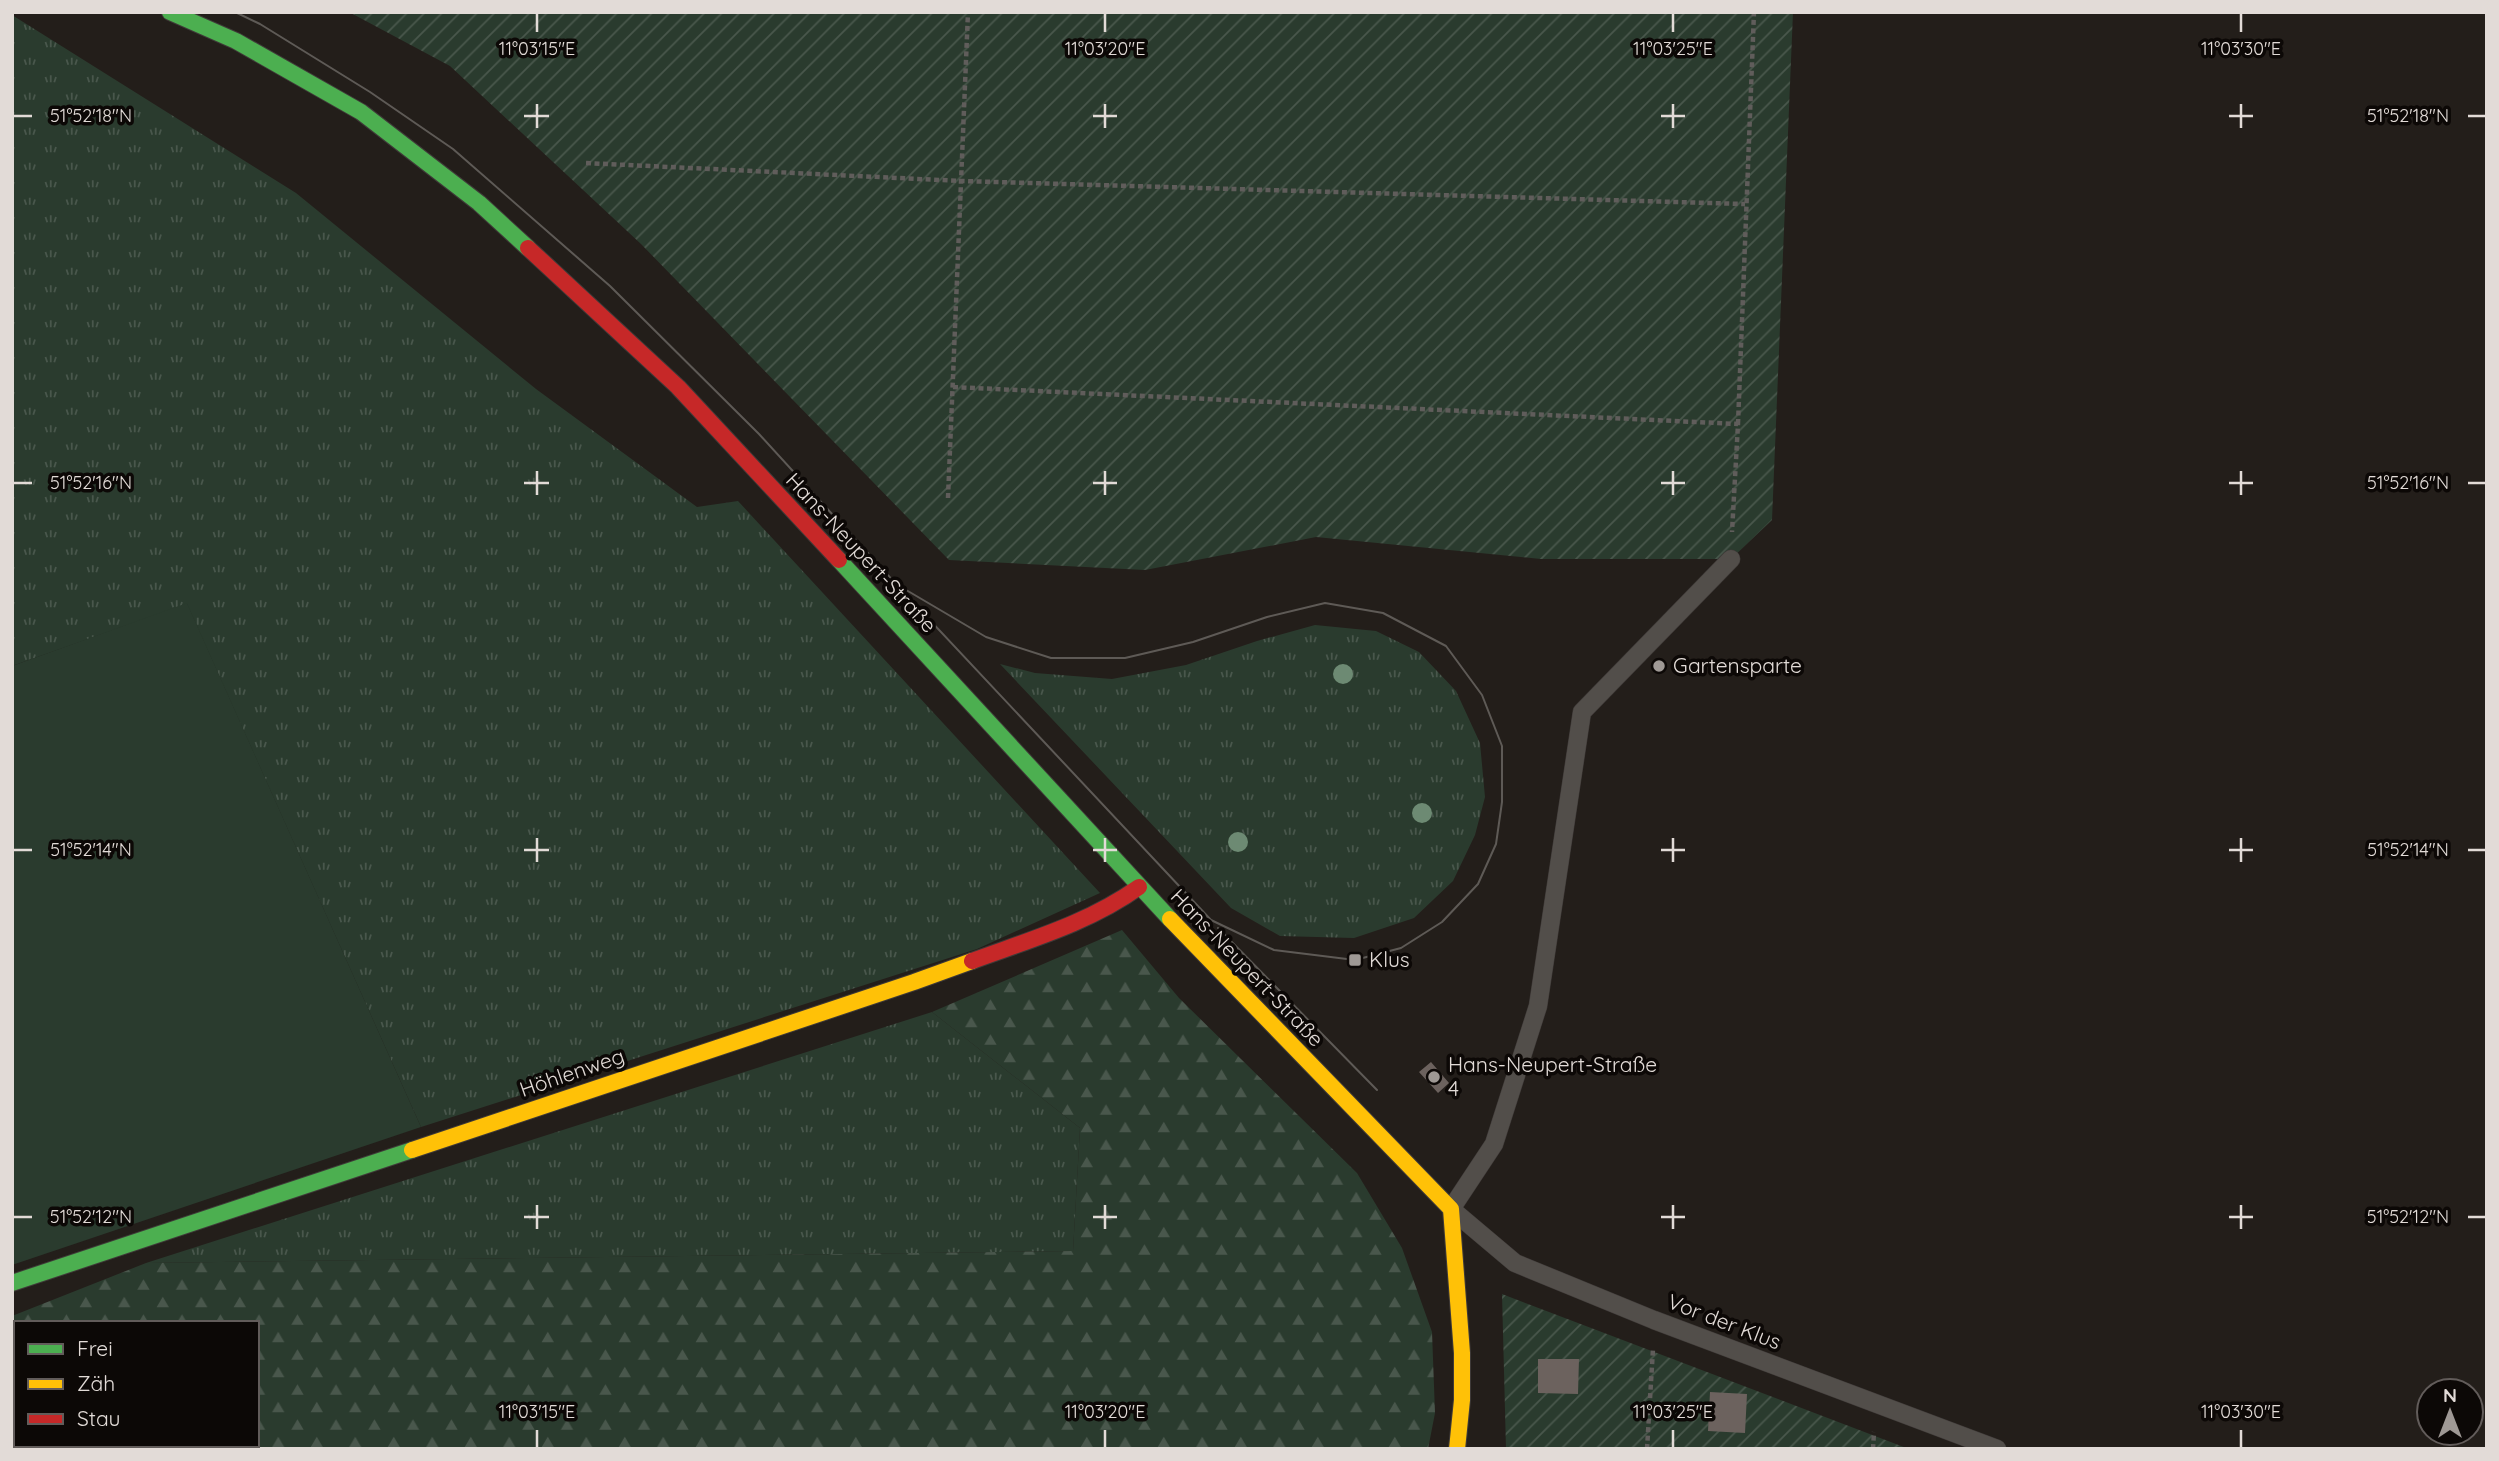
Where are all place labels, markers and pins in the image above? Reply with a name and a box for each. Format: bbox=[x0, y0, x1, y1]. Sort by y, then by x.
place label: Gartensparte bbox=[1673, 652, 1802, 678]
marker: Gartensparte bbox=[1651, 658, 1667, 674]
place label: Klus bbox=[1369, 946, 1410, 972]
marker: Klus bbox=[1347, 952, 1363, 968]
place label: Hans-Neupert-Straße 4 bbox=[1448, 1051, 1657, 1101]
marker: Hans-Neupert-Straße 4 bbox=[1426, 1069, 1442, 1085]

